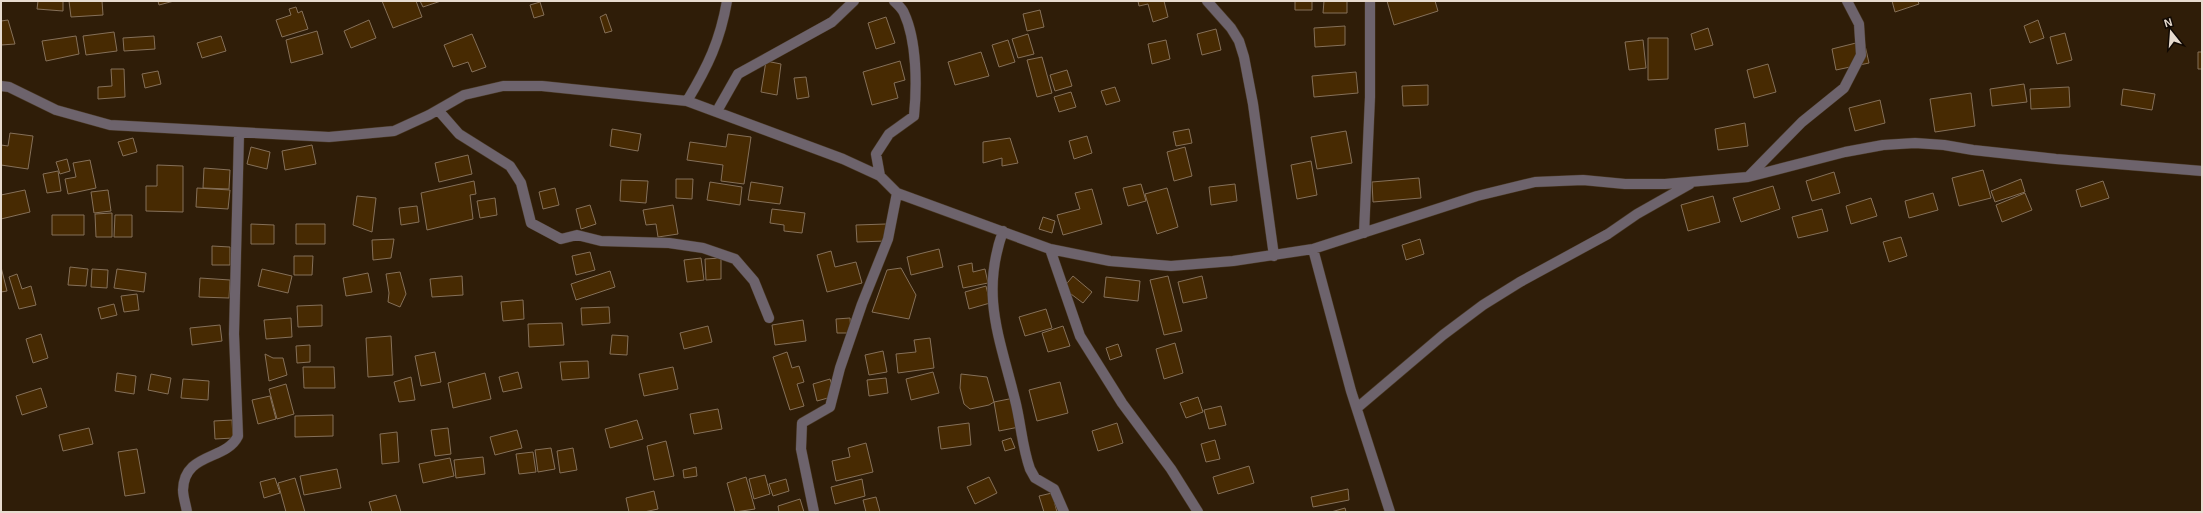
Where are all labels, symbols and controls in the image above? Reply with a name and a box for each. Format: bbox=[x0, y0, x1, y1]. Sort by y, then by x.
north arrow bbox=[2151, 12, 2191, 52]
text: N bbox=[2163, 16, 2174, 29]

